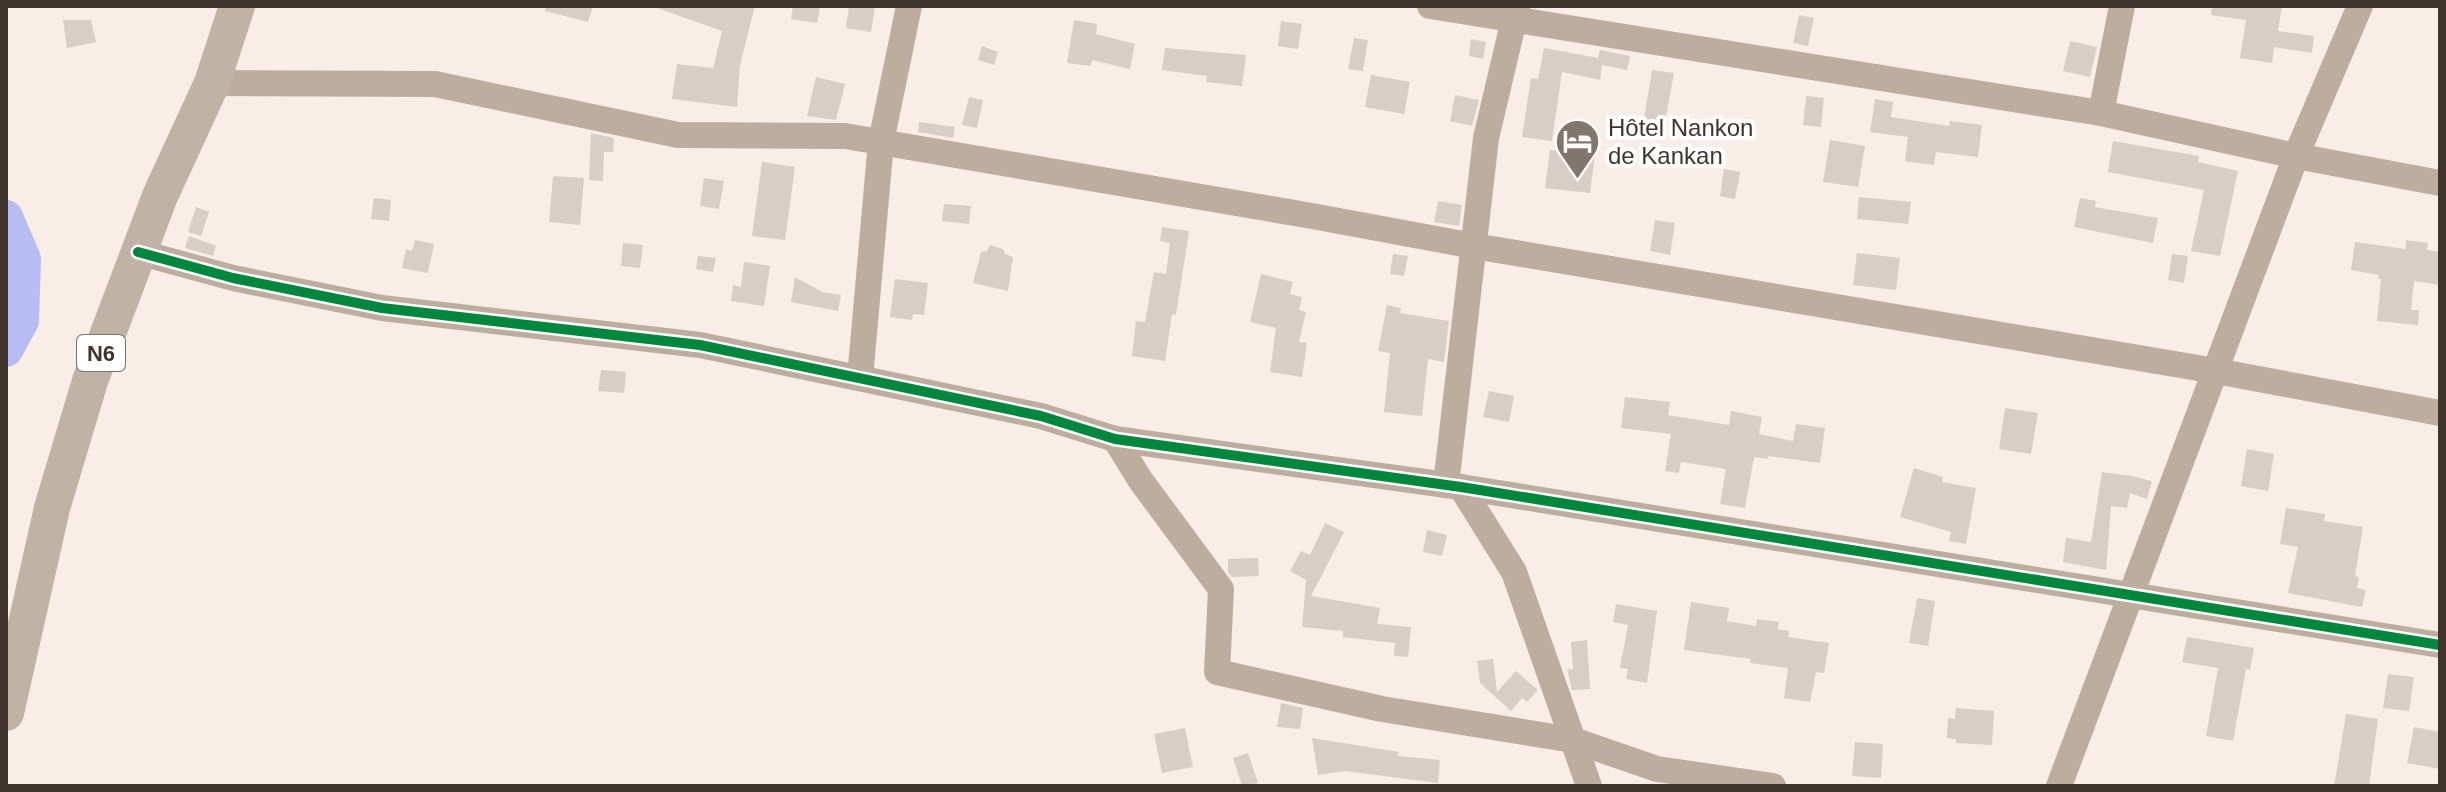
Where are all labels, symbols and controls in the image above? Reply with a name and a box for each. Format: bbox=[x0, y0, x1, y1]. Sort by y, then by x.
place label: Hôtel Nankon de Kankan bbox=[1608, 114, 1753, 169]
hotel icon: Hôtel Nankon de Kankan bbox=[1553, 118, 1601, 181]
road number: N6 bbox=[77, 335, 125, 371]

